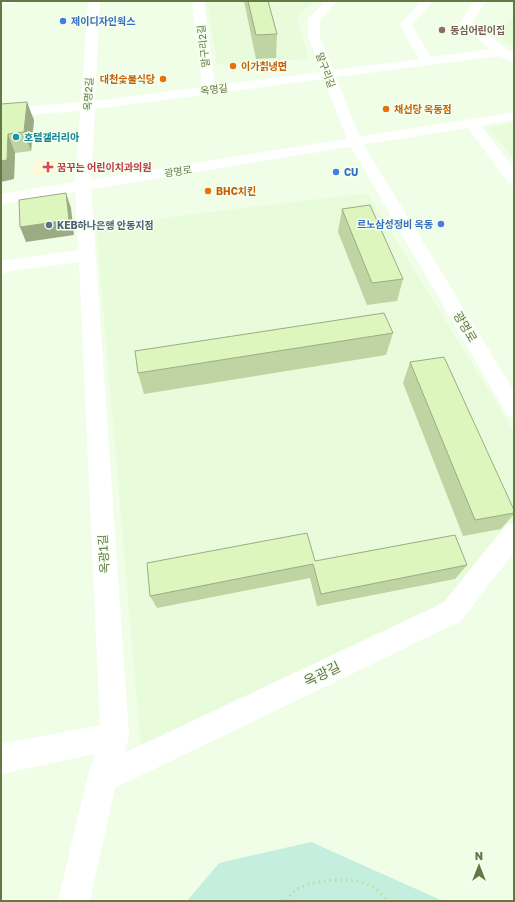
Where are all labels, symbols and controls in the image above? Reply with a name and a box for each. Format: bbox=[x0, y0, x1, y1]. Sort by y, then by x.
place label: 제이디자인웍스 bbox=[71, 15, 135, 27]
marker: 제이디자인웍스 bbox=[58, 16, 68, 26]
street label: 말구리2길 bbox=[194, 24, 212, 68]
place label: 동심어린이집 bbox=[450, 24, 505, 36]
marker: 동심어린이집 bbox=[437, 25, 447, 35]
street label: 말구리길 bbox=[314, 51, 338, 89]
place label: 이가칡냉면 bbox=[241, 60, 287, 72]
marker: 이가칡냉면 bbox=[228, 61, 238, 71]
place label: 대천숯불식당 bbox=[100, 73, 155, 85]
marker: 대천숯불식당 bbox=[158, 74, 168, 84]
street label: 옥명2길 bbox=[81, 77, 95, 111]
street label: 옥명길 bbox=[200, 81, 228, 97]
place label: 채선당 옥동점 bbox=[394, 103, 452, 115]
marker: 채선당 옥동점 bbox=[381, 104, 391, 114]
place label: 호텔갤러리아 bbox=[24, 131, 80, 143]
marker: 호텔갤러리아 bbox=[11, 132, 21, 142]
marker: 꿈꾸는 어린이치과의원 bbox=[42, 161, 54, 173]
place label: 꿈꾸는 어린이치과의원 bbox=[57, 161, 152, 173]
street label: 광명로 bbox=[163, 163, 193, 179]
place label: CU bbox=[344, 166, 358, 178]
marker: CU bbox=[331, 167, 341, 177]
place label: BHC치킨 bbox=[216, 185, 256, 197]
marker: BHC치킨 bbox=[203, 186, 213, 196]
place label: 르노삼성정비 옥동 bbox=[357, 218, 433, 230]
place label: KEB하나은행 안동지점 bbox=[57, 219, 154, 231]
marker: 르노삼성정비 옥동 bbox=[436, 219, 446, 229]
marker: KEB하나은행 안동지점 bbox=[44, 220, 54, 230]
street label: 광명로 bbox=[450, 309, 480, 345]
street label: 옥광1길 bbox=[95, 534, 112, 574]
street label: 옥광길 bbox=[301, 657, 343, 690]
north arrow bbox=[459, 846, 499, 886]
text: N bbox=[475, 849, 483, 862]

